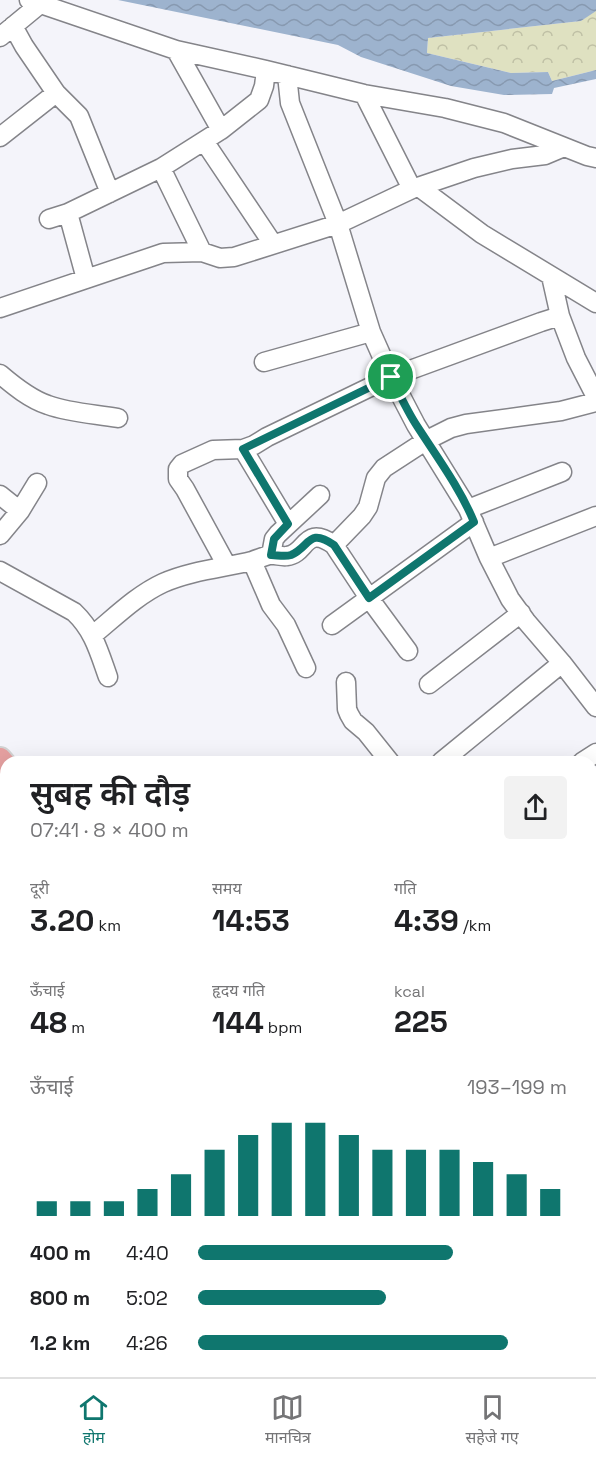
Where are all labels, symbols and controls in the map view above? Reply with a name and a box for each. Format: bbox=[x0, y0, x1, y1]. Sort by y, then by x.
pin bbox=[365, 351, 416, 402]
icon: arrive bbox=[374, 360, 407, 393]
text: सुबह की दौड़ bbox=[30, 773, 190, 815]
button: share bbox=[504, 776, 567, 839]
text: 07:41 · 8 × 400 m bbox=[30, 817, 189, 843]
text: दूरी bbox=[30, 878, 49, 899]
text: समय bbox=[212, 878, 242, 899]
text: गति bbox=[394, 878, 416, 899]
text: 3.20 bbox=[30, 901, 94, 940]
text: 14:53 bbox=[212, 901, 290, 940]
text: 4:39 bbox=[394, 901, 459, 940]
text: km bbox=[94, 915, 121, 936]
text: /km bbox=[459, 915, 491, 936]
text: ऊँचाई bbox=[30, 980, 65, 1001]
text: हृदय गति bbox=[212, 980, 265, 1001]
text: kcal bbox=[394, 981, 425, 1002]
text: 225 bbox=[394, 1002, 448, 1041]
text: 48 bbox=[30, 1003, 67, 1042]
text: 144 bbox=[212, 1003, 264, 1042]
text: m bbox=[67, 1017, 85, 1038]
text: bpm bbox=[264, 1017, 302, 1038]
text: ऊँचाई bbox=[30, 1074, 73, 1100]
text: 193–199 m bbox=[467, 1074, 567, 1100]
text: 400 m bbox=[30, 1240, 91, 1266]
text: 4:40 bbox=[126, 1240, 169, 1266]
text: 800 m bbox=[30, 1285, 90, 1311]
text: 5:02 bbox=[126, 1285, 168, 1311]
text: 1.2 km bbox=[30, 1330, 90, 1356]
text: 4:26 bbox=[126, 1330, 168, 1356]
tab: होम bbox=[77, 1391, 110, 1450]
tab: मानचित्र bbox=[265, 1391, 311, 1450]
tab: सहेजे गए bbox=[465, 1391, 519, 1450]

